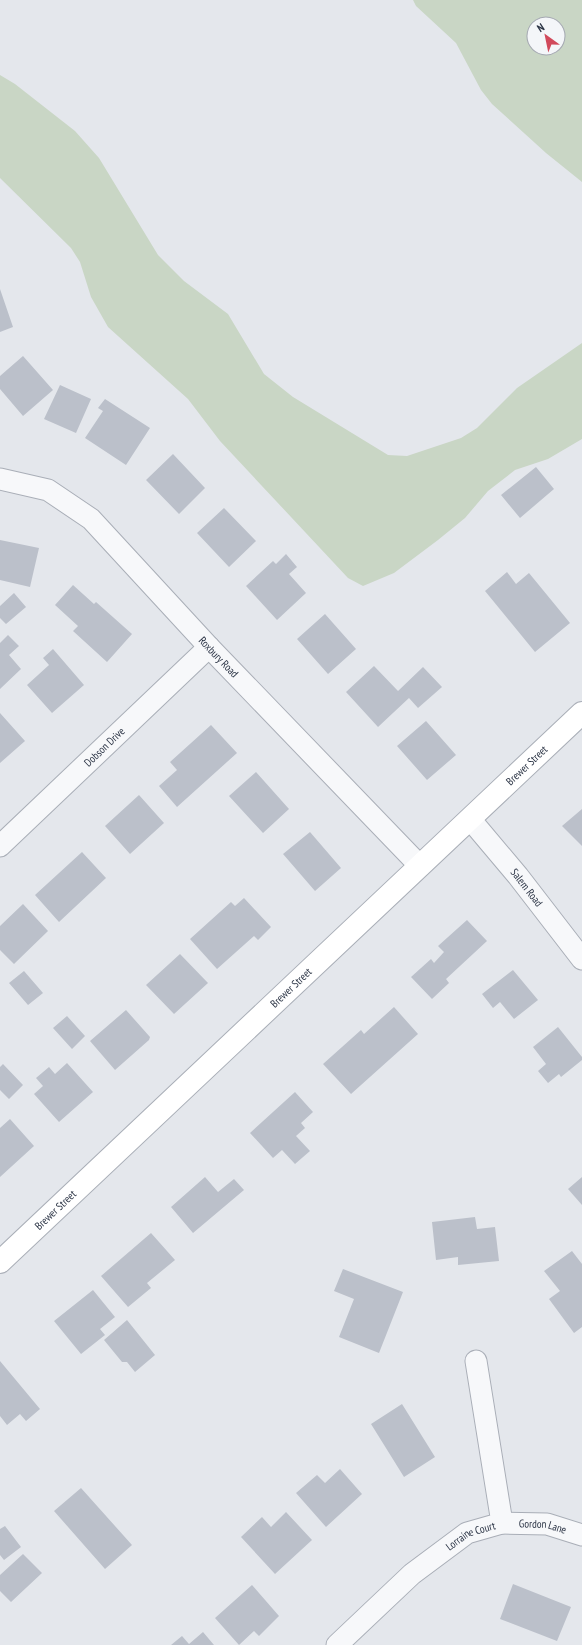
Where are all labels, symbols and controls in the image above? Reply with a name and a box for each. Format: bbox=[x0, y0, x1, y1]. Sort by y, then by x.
north arrow bbox=[526, 16, 566, 56]
text: N bbox=[534, 20, 547, 35]
street label: Roxbury Road bbox=[196, 633, 242, 681]
street label: Dobson Drive bbox=[81, 724, 128, 769]
street label: Brewer Street bbox=[503, 742, 550, 788]
street label: Salem Road bbox=[508, 866, 546, 910]
street label: Brewer Street bbox=[267, 965, 315, 1010]
street label: Brewer Street bbox=[32, 1187, 79, 1233]
street label: Gordon Lane bbox=[519, 1516, 569, 1537]
street label: Lorraine Court bbox=[443, 1518, 497, 1553]

